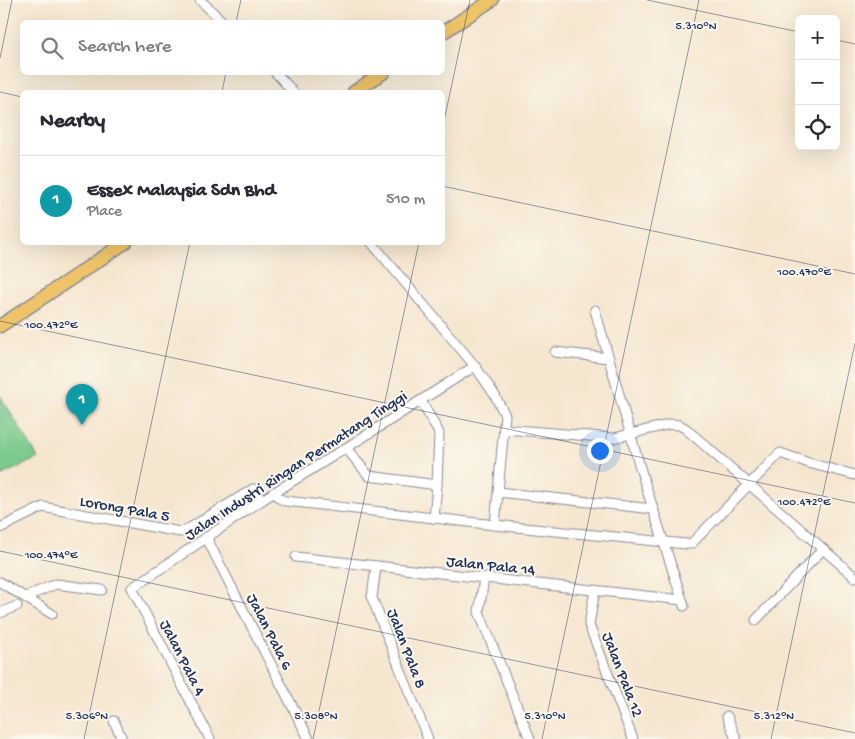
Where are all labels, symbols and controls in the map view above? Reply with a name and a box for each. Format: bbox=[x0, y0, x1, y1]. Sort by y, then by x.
map controls bbox=[795, 15, 840, 150]
button: + bbox=[795, 15, 840, 60]
search box bbox=[20, 20, 445, 75]
text: 5.310°N bbox=[675, 20, 717, 34]
icon: search bbox=[38, 34, 66, 62]
text: Search here bbox=[78, 36, 172, 59]
button: − bbox=[795, 60, 840, 105]
button: locate bbox=[795, 105, 840, 150]
text: Nearby bbox=[40, 110, 105, 135]
text: Essex Malaysia Sdn Bhd bbox=[87, 180, 276, 203]
text: 1 bbox=[53, 191, 59, 210]
text: 510 m bbox=[386, 191, 425, 210]
text: Place bbox=[87, 203, 122, 222]
text: 100.470°E bbox=[776, 266, 831, 280]
text: 100.472°E bbox=[24, 319, 78, 333]
pin: 1 bbox=[66, 384, 98, 425]
street label: Jalan Industri Ringan Permatang Tinggi bbox=[182, 388, 412, 546]
your location bbox=[587, 438, 613, 464]
street label: Lorong Pala 5 bbox=[78, 493, 171, 528]
text: 100.472°E bbox=[777, 496, 831, 510]
text: 100.474°E bbox=[24, 549, 78, 563]
street label: Jalan Pala 14 bbox=[445, 553, 536, 582]
street label: Jalan Pala 6 bbox=[241, 591, 296, 675]
street label: Jalan Pala 8 bbox=[381, 607, 429, 692]
street label: Jalan Pala 4 bbox=[154, 617, 208, 700]
street label: Jalan Pala 12 bbox=[596, 630, 646, 721]
text: 5.306°N bbox=[66, 710, 108, 724]
text: 5.308°N bbox=[295, 710, 338, 724]
text: 5.310°N bbox=[524, 710, 566, 724]
text: 5.312°N bbox=[754, 710, 794, 724]

